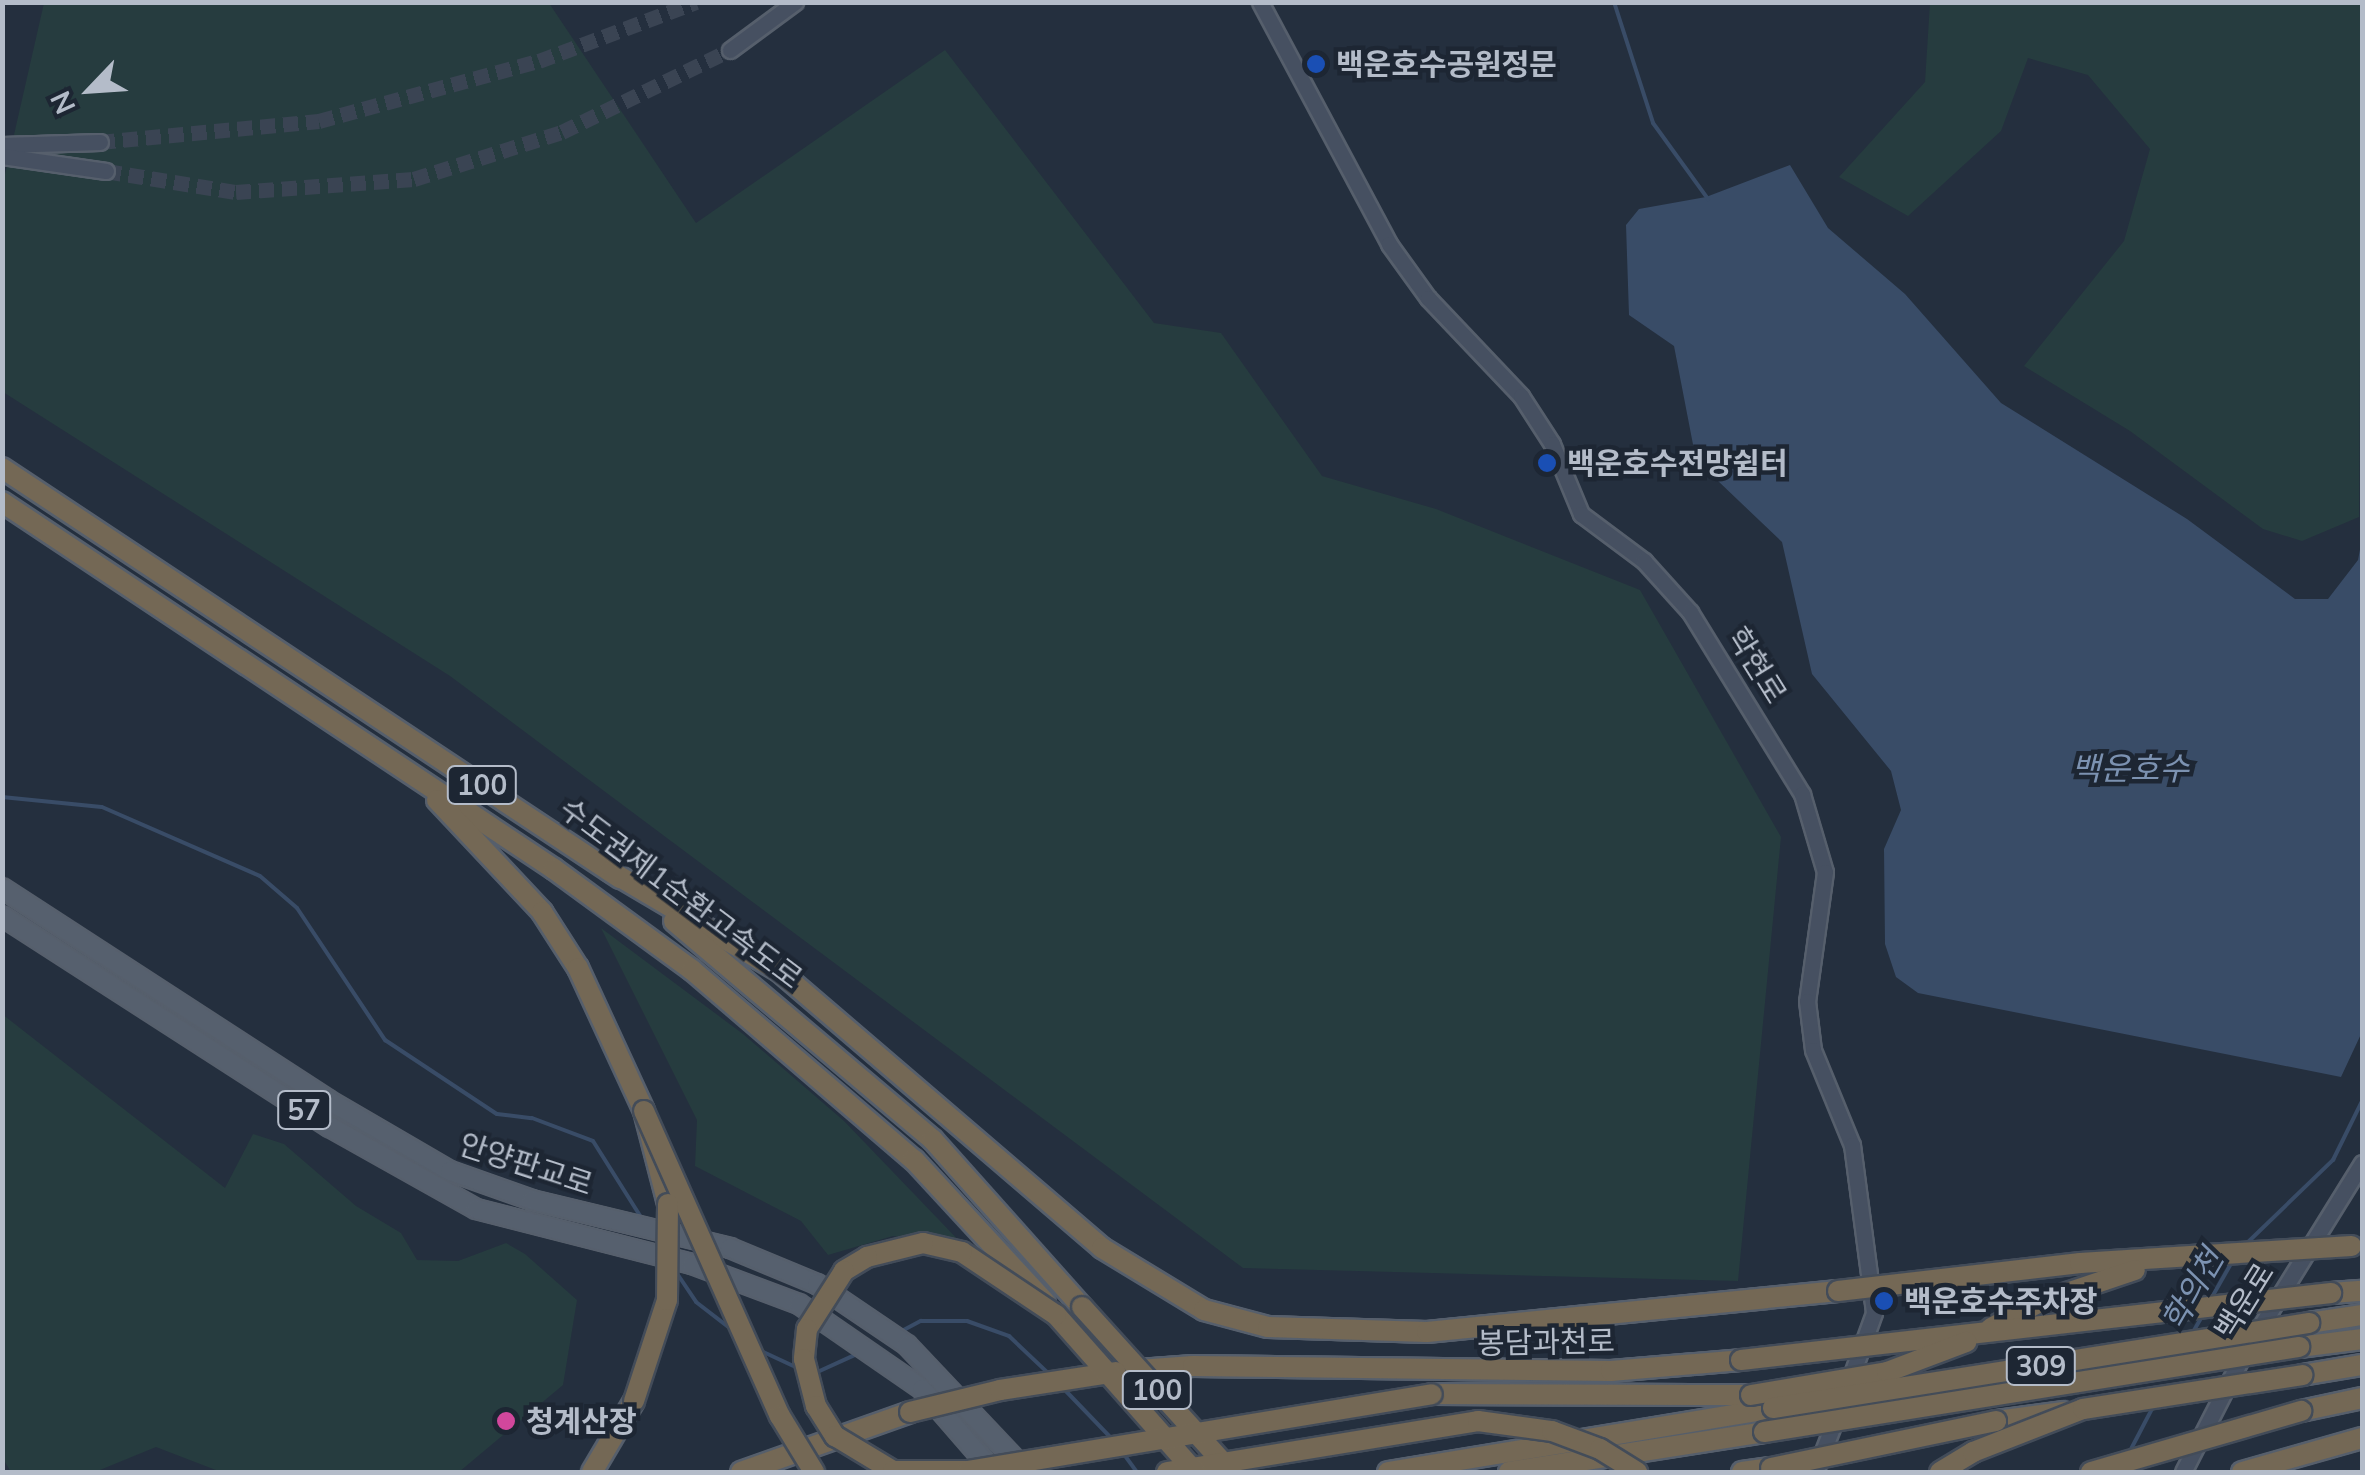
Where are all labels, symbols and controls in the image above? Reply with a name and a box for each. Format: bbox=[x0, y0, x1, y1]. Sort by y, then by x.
north arrow bbox=[40, 40, 140, 140]
place label: 백운호수공원정문 bbox=[1336, 46, 1557, 82]
marker: 백운호수공원정문 bbox=[1305, 53, 1327, 75]
text: N bbox=[42, 86, 83, 120]
place label: 백운호수전망쉼터 bbox=[1567, 445, 1788, 481]
marker: 백운호수전망쉼터 bbox=[1536, 452, 1558, 474]
street label: 학현로 bbox=[1720, 620, 1794, 710]
water label: 백운호수 bbox=[2071, 749, 2189, 787]
road number: 100 bbox=[444, 762, 520, 808]
street label: 수도권제1순환고속도로 bbox=[553, 790, 809, 996]
road number: 57 bbox=[276, 1087, 332, 1133]
street label: 안양판교로 bbox=[455, 1126, 597, 1202]
water label: 학의천 bbox=[2153, 1242, 2231, 1338]
street label: 백운로 bbox=[2207, 1256, 2281, 1346]
place label: 백운호수주차장 bbox=[1904, 1283, 2097, 1319]
marker: 백운호수주차장 bbox=[1873, 1290, 1895, 1312]
street label: 봉담과천로 bbox=[1477, 1323, 1615, 1361]
road number: 309 bbox=[2004, 1343, 2078, 1389]
road number: 100 bbox=[1120, 1367, 1194, 1413]
place label: 청계산장 bbox=[526, 1403, 636, 1439]
marker: 청계산장 bbox=[495, 1410, 517, 1432]

